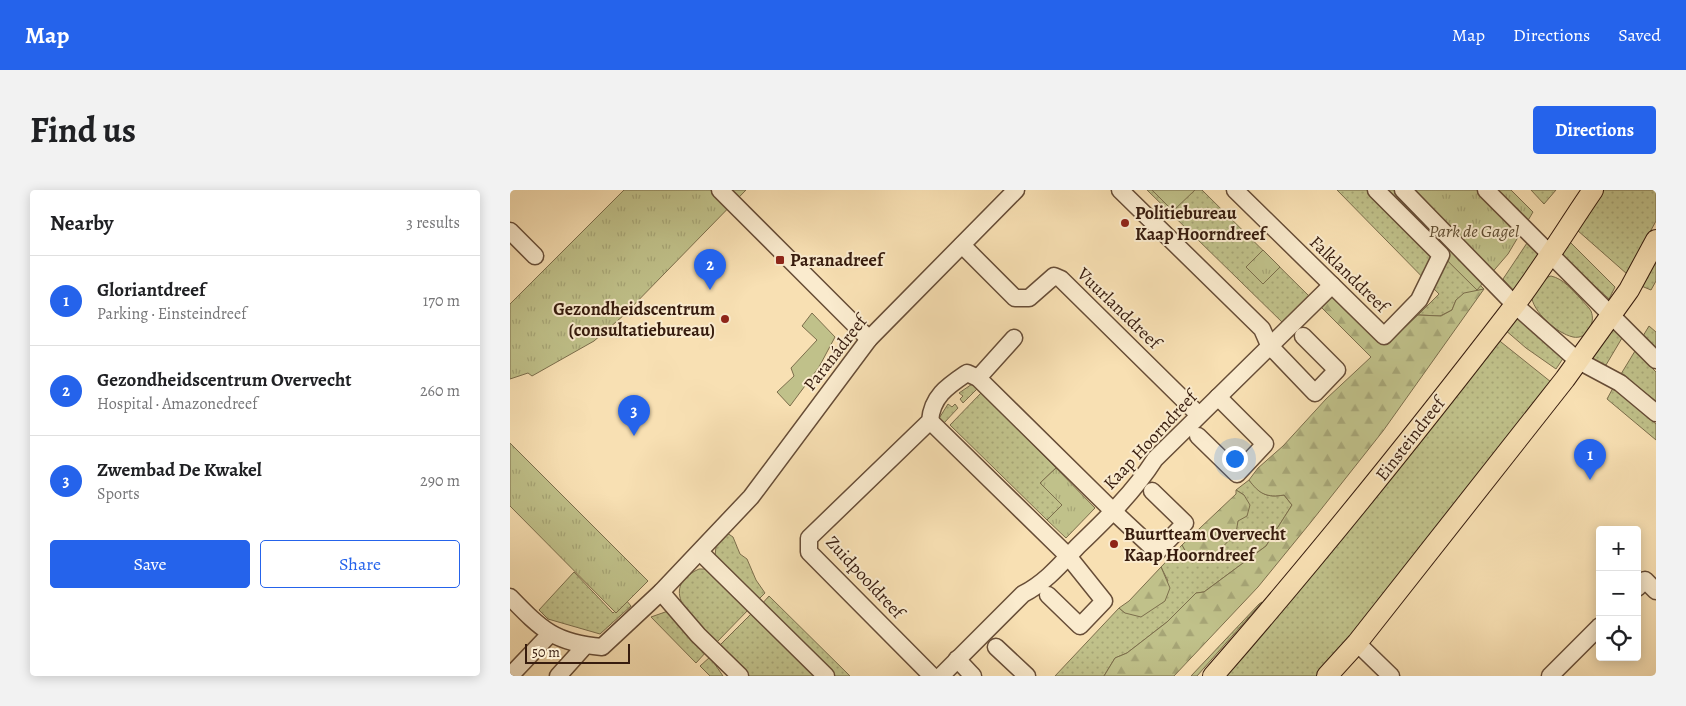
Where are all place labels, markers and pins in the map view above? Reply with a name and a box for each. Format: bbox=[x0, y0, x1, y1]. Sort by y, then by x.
place label: Politiebureau Kaap Hoorndreef bbox=[1135, 201, 1269, 246]
marker: Politiebureau Kaap Hoorndreef bbox=[1119, 217, 1131, 229]
place label: Paranadreef bbox=[790, 248, 886, 272]
pin: 2 bbox=[694, 249, 726, 290]
marker: Paranadreef bbox=[774, 254, 786, 266]
place label: Gezondheidscentrum (consultatiebureau) bbox=[553, 297, 715, 342]
marker: Gezondheidscentrum (consultatiebureau) bbox=[719, 313, 731, 325]
pin: 3 bbox=[618, 395, 650, 436]
pin: 1 bbox=[1574, 439, 1606, 480]
place label: Buurtteam Overvecht Kaap Hoorndreef bbox=[1124, 522, 1286, 567]
marker: Buurtteam Overvecht Kaap Hoorndreef bbox=[1108, 538, 1120, 550]

